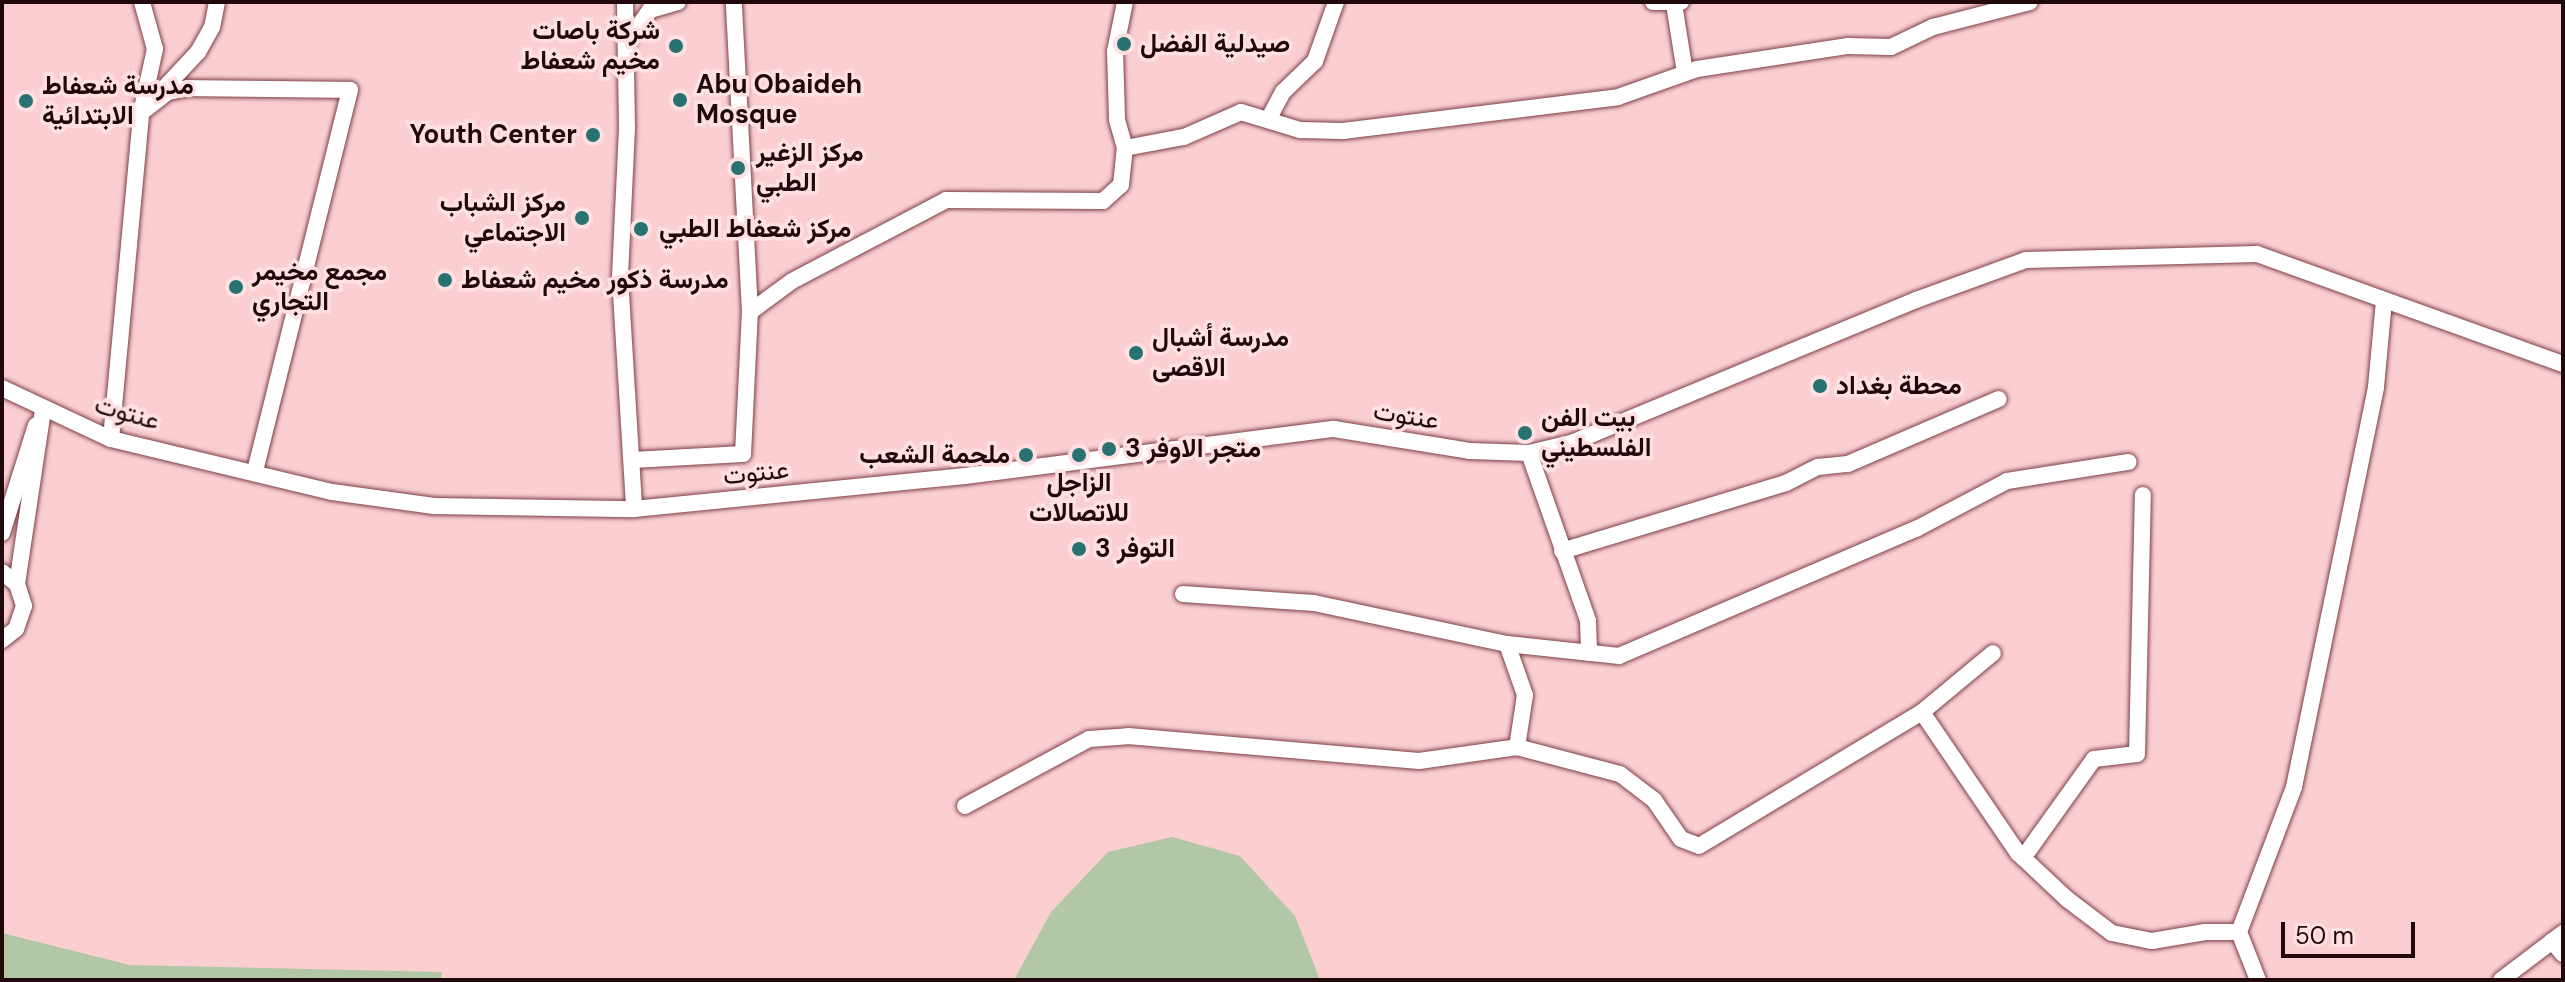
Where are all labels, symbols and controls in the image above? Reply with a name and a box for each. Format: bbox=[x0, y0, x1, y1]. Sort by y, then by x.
place label: شركة باصات مخيم شعفاط bbox=[520, 15, 660, 76]
place label: صيدلية الفضل bbox=[1140, 28, 1290, 60]
marker: صيدلية الفضل bbox=[1115, 35, 1133, 53]
marker: شركة باصات مخيم شعفاط bbox=[667, 37, 685, 55]
place label: Abu Obaideh Mosque bbox=[696, 69, 862, 130]
place label: مدرسة شعفاط الابتدائية bbox=[42, 70, 194, 132]
marker: Abu Obaideh Mosque bbox=[671, 91, 689, 109]
marker: مدرسة شعفاط الابتدائية bbox=[17, 92, 35, 110]
place label: Youth Center bbox=[409, 119, 577, 151]
marker: Youth Center bbox=[584, 126, 602, 144]
place label: مركز الزغير الطبي bbox=[756, 137, 864, 198]
marker: مركز الزغير الطبي bbox=[727, 157, 749, 179]
place label: مركز الشباب الاجتماعي bbox=[440, 187, 566, 248]
marker: مركز الشباب الاجتماعي bbox=[573, 209, 591, 227]
place label: مركز شعفاط الطبي bbox=[659, 213, 851, 245]
marker: مركز شعفاط الطبي bbox=[630, 218, 652, 240]
place label: مجمع مخيمر التجاري bbox=[252, 256, 387, 318]
place label: مدرسة ذكور مخيم شعفاط bbox=[461, 264, 729, 296]
marker: مدرسة ذكور مخيم شعفاط bbox=[436, 271, 454, 289]
marker: مجمع مخيمر التجاري bbox=[227, 278, 245, 296]
place label: مدرسة أشبال الاقصى bbox=[1152, 322, 1289, 384]
marker: مدرسة أشبال الاقصى bbox=[1127, 344, 1145, 362]
place label: محطة بغداد bbox=[1836, 370, 1962, 402]
marker: محطة بغداد bbox=[1811, 377, 1829, 395]
street label: عنتوت bbox=[91, 389, 163, 437]
street label: عنتوت bbox=[1371, 395, 1441, 437]
place label: بيت الفن الفلسطيني bbox=[1541, 402, 1652, 464]
marker: بيت الفن الفلسطيني bbox=[1516, 424, 1534, 442]
place label: متجر الاوفر 3 bbox=[1125, 433, 1261, 465]
place label: ملحمة الشعب bbox=[859, 439, 1010, 471]
marker: متجر الاوفر 3 bbox=[1100, 440, 1118, 458]
marker: ملحمة الشعب bbox=[1017, 446, 1035, 464]
marker: الزاجل للاتصالات bbox=[1070, 446, 1088, 464]
street label: عنتوت bbox=[722, 454, 790, 492]
place label: الزاجل للاتصالات bbox=[1029, 467, 1129, 528]
place label: التوفر 3 bbox=[1095, 533, 1175, 565]
marker: التوفر 3 bbox=[1070, 540, 1088, 558]
scale bar bbox=[2285, 906, 2419, 956]
text: 50 m bbox=[2295, 920, 2354, 951]

